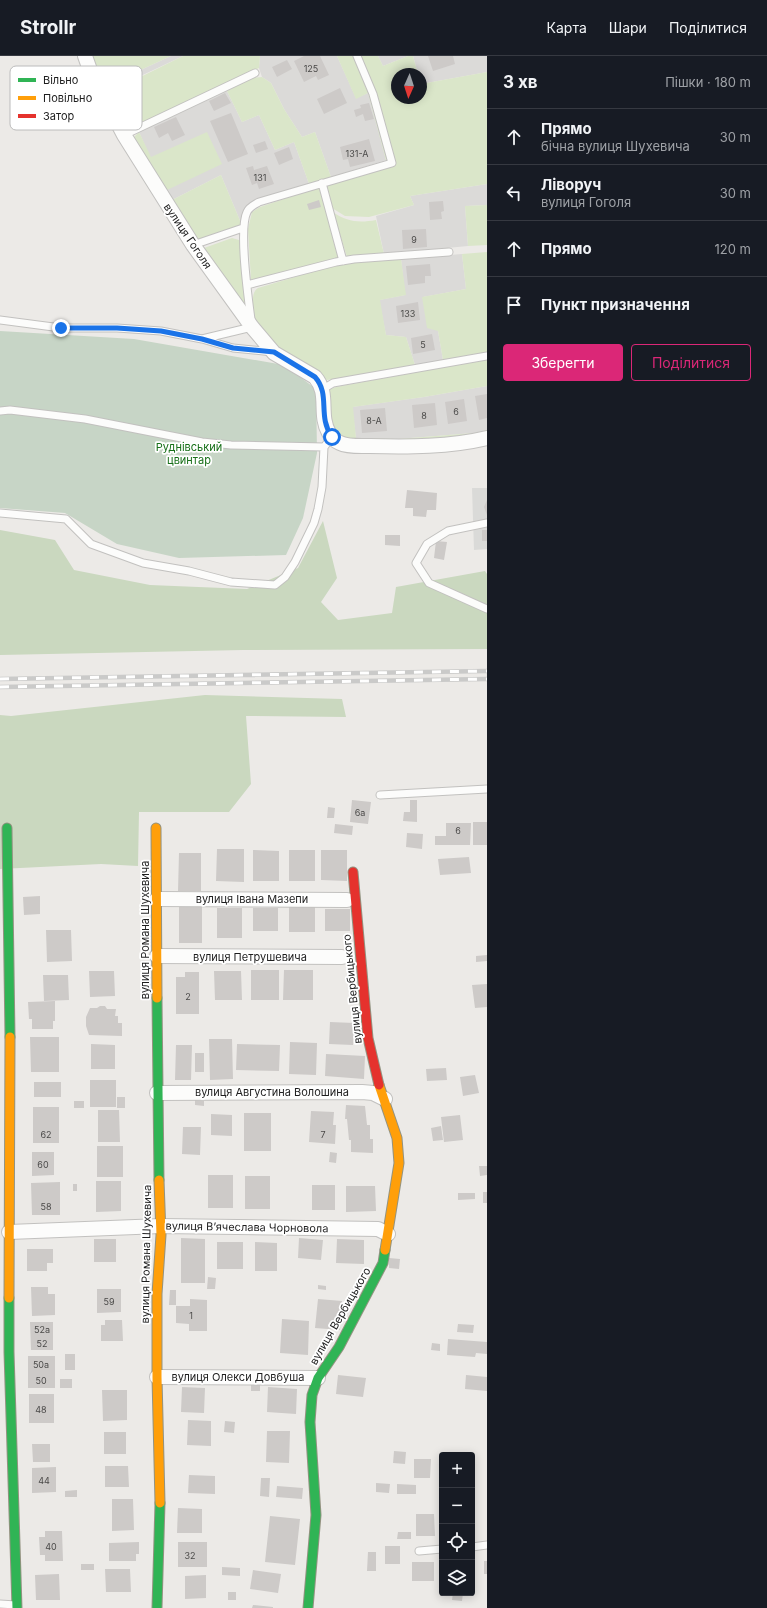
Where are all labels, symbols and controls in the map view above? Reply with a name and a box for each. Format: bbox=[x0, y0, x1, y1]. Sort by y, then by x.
text: Strollr bbox=[20, 16, 76, 39]
text: Карта bbox=[547, 19, 587, 36]
text: Шари bbox=[609, 19, 647, 36]
text: Поділитися bbox=[669, 19, 747, 36]
house number: 125 bbox=[304, 63, 318, 74]
legend bbox=[10, 66, 142, 130]
north arrow bbox=[391, 68, 427, 104]
text: 3 хв bbox=[503, 72, 538, 92]
text: Вільно bbox=[43, 73, 79, 87]
text: Пішки · 180 m bbox=[665, 74, 751, 90]
text: Повільно bbox=[43, 91, 93, 105]
text: Затор bbox=[43, 109, 75, 123]
text: Прямо bbox=[541, 119, 592, 138]
icon: ahead bbox=[503, 126, 525, 148]
text: 30 m bbox=[720, 129, 751, 145]
text: бічна вулиця Шухевича bbox=[541, 138, 690, 154]
house number: 131-А bbox=[346, 148, 368, 159]
house number: 131 bbox=[254, 172, 266, 183]
text: Ліворуч bbox=[541, 175, 601, 194]
icon: left bbox=[503, 182, 525, 204]
text: 30 m bbox=[720, 185, 751, 201]
text: вулиця Гоголя bbox=[541, 194, 631, 210]
street label: вулиця Гоголя bbox=[161, 200, 215, 272]
house number: 9 bbox=[411, 234, 417, 245]
icon: ahead bbox=[503, 238, 525, 260]
text: Прямо bbox=[541, 239, 592, 258]
text: 120 m bbox=[715, 241, 751, 257]
icon: arrive bbox=[503, 294, 525, 316]
text: Пункт призначення bbox=[541, 295, 690, 314]
house number: 133 bbox=[401, 308, 416, 319]
route end bbox=[52, 319, 70, 337]
house number: 5 bbox=[420, 339, 426, 350]
button: Зберегти bbox=[503, 344, 623, 381]
button: Поділитися bbox=[631, 344, 751, 381]
house number: 6 bbox=[453, 406, 459, 417]
house number: 8 bbox=[421, 410, 427, 421]
house number: 8-А bbox=[366, 415, 382, 426]
route start bbox=[323, 428, 341, 446]
park label: Руднівський цвинтар bbox=[156, 440, 222, 467]
house number: 6а bbox=[355, 807, 365, 818]
house number: 6 bbox=[455, 825, 461, 836]
street label: вулиця Романа Шухевича bbox=[138, 861, 152, 999]
street label: вулиця Івана Мазепи bbox=[196, 892, 308, 906]
street label: вулиця Вербицького bbox=[339, 933, 365, 1044]
street label: вулиця Петрушевича bbox=[193, 950, 307, 964]
house number: 2 bbox=[185, 991, 191, 1002]
street label: вулиця Августина Волошина bbox=[195, 1085, 349, 1099]
house number: 62 bbox=[40, 1129, 52, 1140]
house number: 7 bbox=[320, 1129, 326, 1140]
house number: 60 bbox=[37, 1159, 49, 1170]
street label: вулиця Романа Шухевича bbox=[138, 1185, 154, 1323]
house number: 58 bbox=[40, 1201, 52, 1212]
street label: вулиця Вʼячеслава Чорновола bbox=[166, 1219, 328, 1235]
street label: вулиця Вербицького bbox=[306, 1264, 374, 1367]
house number: 59 bbox=[103, 1296, 115, 1307]
house number: 1 bbox=[189, 1310, 193, 1321]
house number: 52а bbox=[34, 1324, 50, 1335]
house number: 52 bbox=[37, 1338, 47, 1349]
house number: 50а bbox=[33, 1359, 49, 1370]
street label: вулиця Олекси Довбуша bbox=[172, 1370, 304, 1384]
house number: 50 bbox=[35, 1375, 47, 1386]
house number: 48 bbox=[35, 1404, 47, 1415]
map controls bbox=[439, 1452, 475, 1596]
button: + bbox=[439, 1452, 475, 1488]
house number: 44 bbox=[38, 1475, 50, 1486]
button: − bbox=[439, 1488, 475, 1524]
button: locate bbox=[439, 1524, 475, 1560]
house number: 40 bbox=[45, 1541, 57, 1552]
house number: 32 bbox=[184, 1550, 196, 1561]
button: layers bbox=[439, 1560, 475, 1596]

